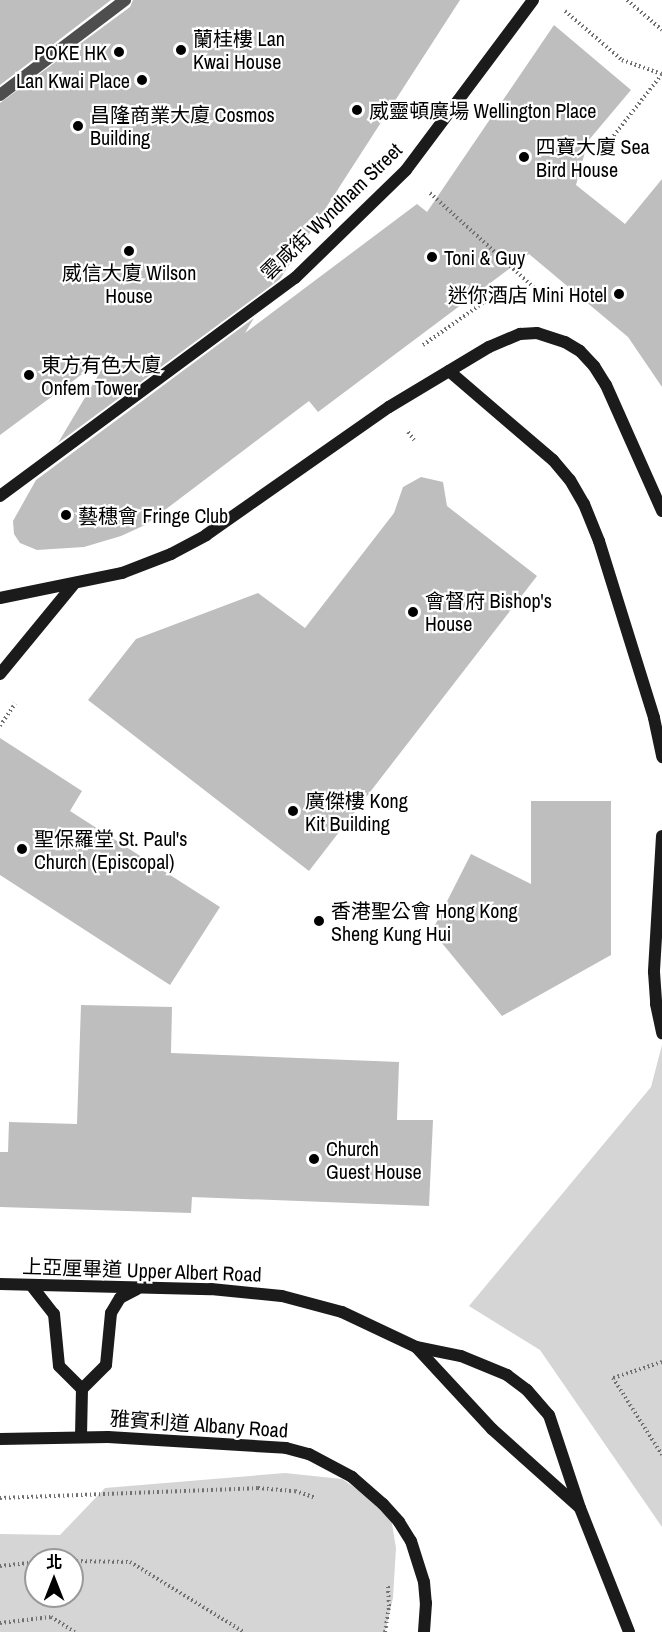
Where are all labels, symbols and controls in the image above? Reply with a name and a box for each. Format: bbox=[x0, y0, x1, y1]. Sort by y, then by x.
place label: 蘭桂樓 Lan Kwai House bbox=[193, 27, 285, 74]
place label: POKE HK bbox=[34, 40, 107, 64]
marker: 蘭桂樓 Lan Kwai House bbox=[174, 43, 188, 57]
marker: POKE HK bbox=[112, 45, 126, 59]
place label: Lan Kwai Place bbox=[16, 68, 130, 92]
marker: Lan Kwai Place bbox=[135, 73, 149, 87]
place label: 威靈頓廣場 Wellington Place bbox=[369, 98, 596, 122]
place label: 昌隆商業大廈 Cosmos Building bbox=[90, 102, 275, 149]
marker: 威靈頓廣場 Wellington Place bbox=[350, 103, 364, 117]
marker: 昌隆商業大廈 Cosmos Building bbox=[71, 119, 85, 133]
place label: 四寶大廈 Sea Bird House bbox=[536, 134, 650, 181]
street label: 雲咸街 Wyndham Street bbox=[256, 138, 406, 284]
marker: 四寶大廈 Sea Bird House bbox=[517, 150, 531, 164]
marker: 威信大廈 Wilson House bbox=[122, 244, 136, 258]
place label: Toni & Guy bbox=[444, 245, 525, 269]
marker: Toni & Guy bbox=[425, 250, 439, 264]
place label: 威信大廈 Wilson House bbox=[62, 260, 196, 307]
place label: 迷你酒店 Mini Hotel bbox=[448, 282, 607, 306]
marker: 迷你酒店 Mini Hotel bbox=[612, 287, 626, 301]
place label: 東方有色大廈 Onfem Tower bbox=[41, 352, 161, 399]
marker: 東方有色大廈 Onfem Tower bbox=[22, 368, 36, 382]
place label: 藝穗會 Fringe Club bbox=[78, 503, 228, 527]
marker: 藝穗會 Fringe Club bbox=[59, 508, 73, 522]
place label: 會督府 Bishop's House bbox=[425, 588, 552, 635]
marker: 會督府 Bishop's House bbox=[406, 605, 420, 619]
place label: 廣傑樓 Kong Kit Building bbox=[305, 788, 408, 835]
marker: 廣傑樓 Kong Kit Building bbox=[286, 804, 300, 818]
place label: 聖保羅堂 St. Paul's Church (Episcopal) bbox=[34, 826, 187, 873]
marker: 聖保羅堂 St. Paul's Church (Episcopal) bbox=[15, 842, 29, 856]
place label: 香港聖公會 Hong Kong Sheng Kung Hui bbox=[331, 898, 518, 945]
marker: 香港聖公會 Hong Kong Sheng Kung Hui bbox=[312, 914, 326, 928]
place label: Church Guest House bbox=[326, 1136, 422, 1183]
marker: Church Guest House bbox=[307, 1152, 321, 1166]
street label: 上亞厘畢道 Upper Albert Road bbox=[21, 1254, 263, 1286]
street label: 雅賓利道 Albany Road bbox=[109, 1406, 289, 1442]
north arrow bbox=[24, 1548, 84, 1608]
text: 北 bbox=[46, 1551, 62, 1573]

